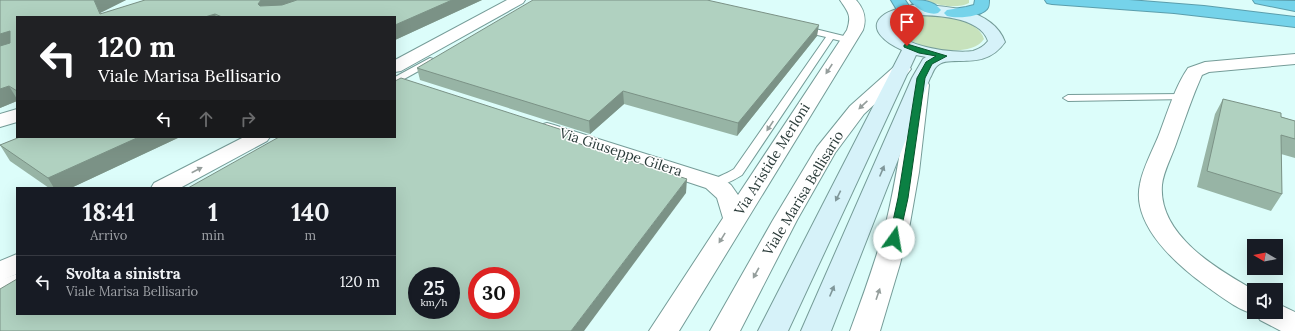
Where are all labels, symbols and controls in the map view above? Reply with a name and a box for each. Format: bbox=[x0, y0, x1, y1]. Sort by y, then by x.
pin bbox=[890, 5, 924, 46]
icon: arrive bbox=[896, 11, 918, 33]
text: 120 m bbox=[98, 29, 175, 65]
icon: left bbox=[32, 32, 84, 84]
text: Viale Marisa Bellisario bbox=[98, 64, 281, 87]
one-way arrow bbox=[826, 64, 833, 75]
street label: Via Aristide Merloni bbox=[730, 100, 814, 219]
one-way arrow bbox=[858, 100, 868, 110]
icon: left bbox=[153, 108, 175, 130]
icon: ahead bbox=[195, 108, 217, 130]
icon: right bbox=[237, 108, 259, 130]
one-way arrow bbox=[766, 121, 774, 131]
street label: Via Giuseppe Gilera bbox=[556, 123, 685, 180]
street label: Viale Marisa Bellisario bbox=[758, 127, 847, 260]
one-way arrow bbox=[879, 166, 885, 177]
one-way arrow bbox=[191, 167, 203, 173]
one-way arrow bbox=[835, 190, 841, 202]
text: 18:41 bbox=[83, 197, 135, 228]
text: 1 bbox=[208, 197, 218, 228]
text: 140 bbox=[291, 197, 329, 228]
position arrow bbox=[873, 218, 915, 260]
text: Arrivo bbox=[90, 227, 127, 244]
text: min bbox=[202, 227, 225, 244]
text: m bbox=[305, 227, 316, 244]
one-way arrow bbox=[718, 233, 726, 243]
north arrow bbox=[1247, 239, 1283, 275]
map controls bbox=[1247, 239, 1283, 319]
text: Svolta a sinistra bbox=[66, 264, 181, 283]
speed limit sign: 30 bbox=[468, 267, 520, 319]
one-way arrow bbox=[752, 267, 759, 279]
icon: left bbox=[32, 271, 54, 293]
text: 120 m bbox=[340, 272, 380, 291]
text: 25 bbox=[423, 275, 445, 300]
text: Viale Marisa Bellisario bbox=[66, 283, 198, 300]
button: sound bbox=[1247, 283, 1283, 319]
one-way arrow bbox=[829, 286, 835, 297]
one-way arrow bbox=[875, 288, 881, 300]
text: km/h bbox=[420, 296, 448, 309]

